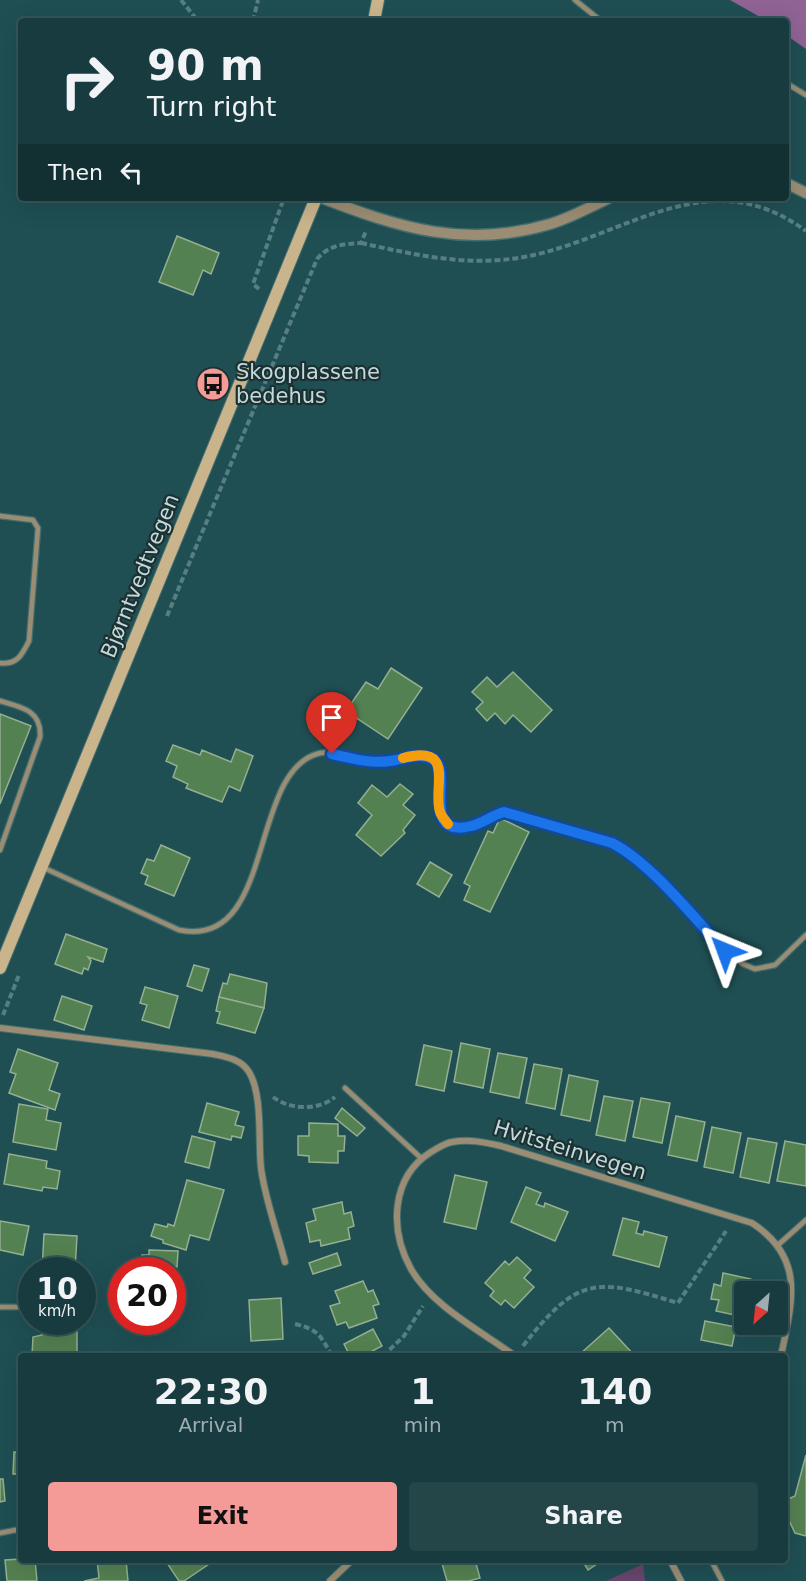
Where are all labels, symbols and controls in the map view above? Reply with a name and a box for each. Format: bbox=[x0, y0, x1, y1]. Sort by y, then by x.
text: 90 m bbox=[147, 41, 264, 90]
icon: right bbox=[48, 42, 126, 120]
text: Turn right bbox=[147, 91, 276, 122]
icon: left bbox=[115, 156, 148, 189]
text: Then bbox=[48, 160, 103, 185]
place label: Skogplassene bedehus bbox=[236, 360, 380, 408]
bus stop icon: Skogplassene bedehus bbox=[195, 366, 231, 402]
street label: Bjørntvedtvegen bbox=[96, 491, 184, 661]
pin bbox=[306, 692, 357, 754]
icon: arrive bbox=[315, 701, 348, 734]
position arrow bbox=[693, 919, 757, 983]
street label: Hvitsteinvegen bbox=[491, 1115, 649, 1185]
speed limit sign: 20 bbox=[108, 1257, 186, 1335]
text: 10 bbox=[36, 1271, 78, 1306]
north arrow bbox=[734, 1281, 788, 1335]
map controls bbox=[734, 1281, 788, 1335]
text: km/h bbox=[38, 1302, 76, 1320]
text: 22:30 bbox=[154, 1371, 268, 1412]
text: 1 bbox=[410, 1371, 435, 1412]
text: 140 bbox=[577, 1371, 652, 1412]
text: Arrival bbox=[178, 1413, 243, 1437]
text: min bbox=[404, 1413, 442, 1437]
text: m bbox=[605, 1413, 625, 1437]
button: Exit bbox=[48, 1482, 397, 1551]
button: Share bbox=[409, 1482, 758, 1551]

